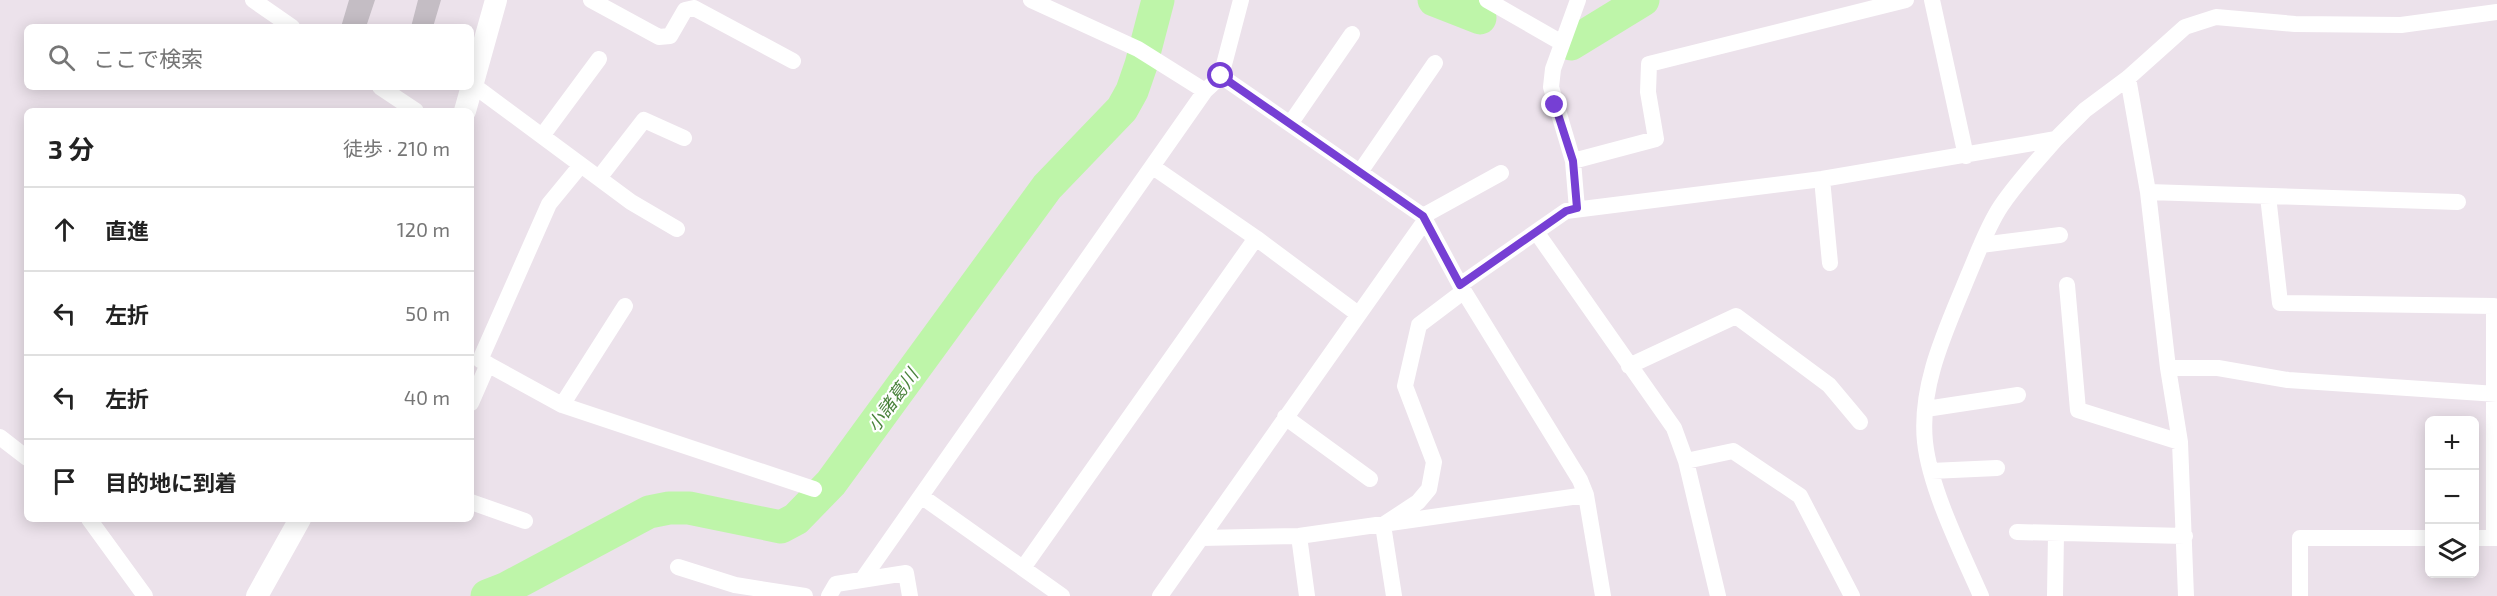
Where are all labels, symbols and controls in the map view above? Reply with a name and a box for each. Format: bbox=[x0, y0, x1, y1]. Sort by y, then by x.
search box bbox=[24, 24, 474, 90]
icon: search bbox=[45, 41, 78, 74]
text: ここで検索 bbox=[93, 45, 203, 71]
route start bbox=[1207, 62, 1233, 88]
route end bbox=[1541, 91, 1567, 117]
text: 3 分 bbox=[48, 133, 94, 164]
text: 徒歩 · 210 m bbox=[343, 136, 450, 160]
icon: ahead bbox=[48, 213, 81, 246]
text: 直進 bbox=[105, 217, 149, 243]
text: 120 m bbox=[397, 217, 450, 241]
icon: left bbox=[48, 297, 81, 330]
text: 左折 bbox=[105, 301, 149, 327]
text: 50 m bbox=[405, 301, 450, 325]
water label: 小諸葛川 bbox=[862, 363, 923, 436]
icon: left bbox=[48, 381, 81, 414]
text: 左折 bbox=[105, 385, 149, 411]
text: 40 m bbox=[404, 385, 450, 409]
map controls bbox=[2425, 416, 2479, 578]
button: + bbox=[2425, 416, 2479, 470]
icon: arrive bbox=[48, 465, 81, 498]
text: 目的地に到着 bbox=[105, 469, 237, 495]
button: − bbox=[2425, 470, 2479, 524]
button: layers bbox=[2425, 524, 2479, 578]

